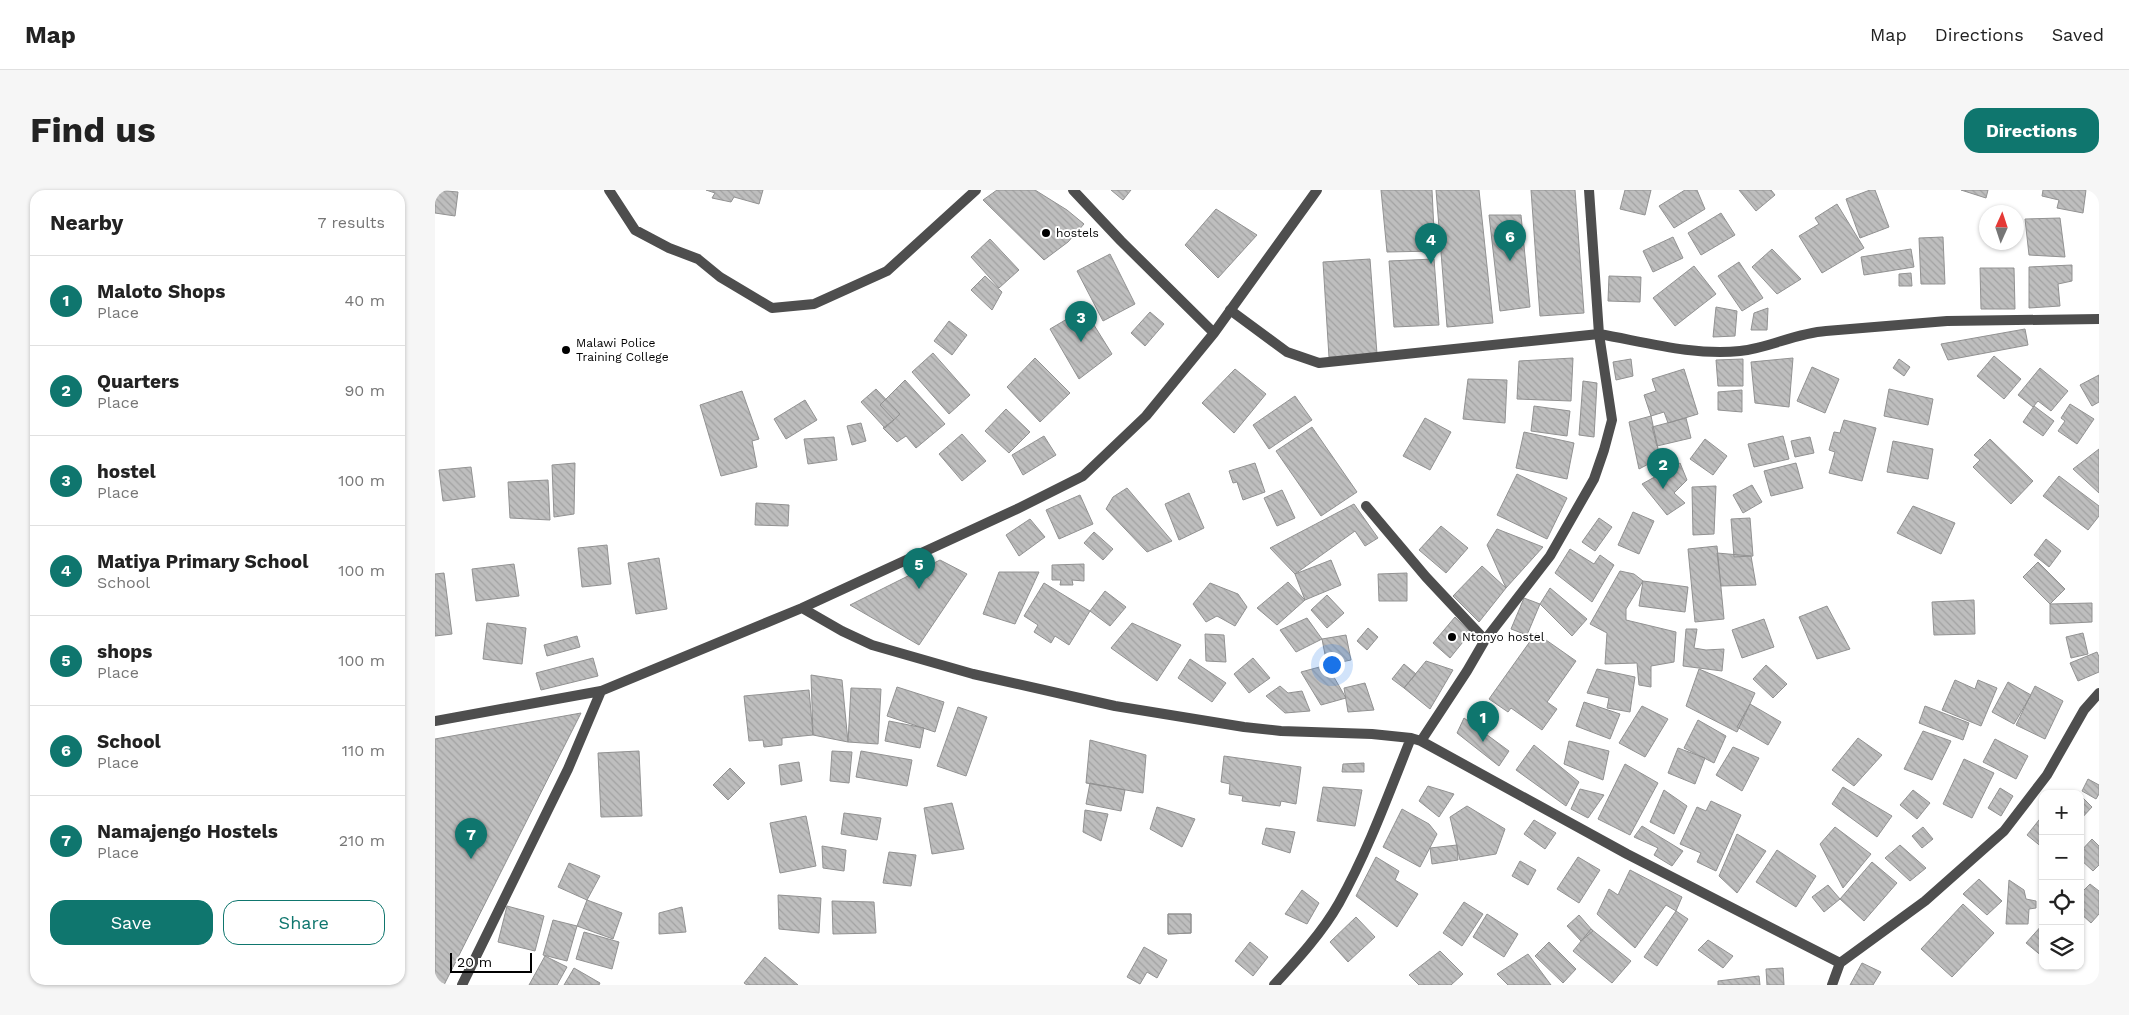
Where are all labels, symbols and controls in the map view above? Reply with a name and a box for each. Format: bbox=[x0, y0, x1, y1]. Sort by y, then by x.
text: Map bbox=[25, 21, 76, 49]
text: Map bbox=[1870, 24, 1907, 45]
text: Directions bbox=[1935, 24, 2024, 45]
text: Saved bbox=[2052, 24, 2104, 45]
button: Directions bbox=[1964, 108, 2099, 153]
text: Find us bbox=[30, 109, 156, 151]
north arrow bbox=[1979, 205, 2024, 250]
text: Nearby bbox=[50, 210, 123, 235]
text: 7 results bbox=[318, 213, 385, 232]
pin: 6 bbox=[1494, 220, 1526, 261]
pin: 4 bbox=[1415, 223, 1447, 264]
place label: hostels bbox=[1056, 226, 1099, 240]
marker: hostels bbox=[1040, 227, 1052, 239]
text: Maloto Shops bbox=[97, 280, 225, 303]
text: 1 bbox=[63, 291, 69, 310]
text: 40 m bbox=[345, 291, 385, 310]
pin: 3 bbox=[1065, 301, 1097, 342]
text: Place bbox=[97, 303, 139, 322]
place label: Malawi Police Training College bbox=[576, 336, 669, 364]
marker: Malawi Police Training College bbox=[560, 344, 572, 356]
text: Quarters bbox=[97, 370, 179, 393]
text: 2 bbox=[61, 381, 71, 400]
text: 90 m bbox=[344, 381, 385, 400]
text: Place bbox=[97, 393, 139, 412]
pin: 2 bbox=[1647, 448, 1679, 489]
text: hostel bbox=[97, 460, 156, 483]
text: 3 bbox=[61, 471, 71, 490]
text: 100 m bbox=[338, 471, 385, 490]
text: Place bbox=[97, 483, 139, 502]
pin: 5 bbox=[903, 548, 935, 589]
text: Matiya Primary School bbox=[97, 550, 308, 573]
text: 4 bbox=[61, 561, 71, 580]
text: 100 m bbox=[338, 561, 385, 580]
text: School bbox=[97, 573, 150, 592]
place label: Ntonyo hostel bbox=[1462, 630, 1545, 644]
marker: Ntonyo hostel bbox=[1446, 631, 1458, 643]
text: shops bbox=[97, 640, 152, 663]
text: 5 bbox=[61, 651, 71, 670]
text: 100 m bbox=[338, 651, 385, 670]
your location bbox=[1319, 652, 1345, 678]
text: Place bbox=[97, 663, 139, 682]
pin: 1 bbox=[1467, 701, 1499, 742]
text: School bbox=[97, 730, 161, 753]
text: 6 bbox=[61, 741, 71, 760]
text: 110 m bbox=[342, 741, 385, 760]
text: Place bbox=[97, 753, 139, 772]
map controls bbox=[2039, 790, 2084, 970]
button: + bbox=[2039, 790, 2084, 835]
pin: 7 bbox=[455, 818, 487, 859]
text: Namajengo Hostels bbox=[97, 820, 278, 843]
text: 7 bbox=[61, 831, 71, 850]
text: 210 m bbox=[339, 831, 385, 850]
button: − bbox=[2039, 835, 2084, 880]
text: Place bbox=[97, 843, 139, 862]
button: locate bbox=[2039, 880, 2084, 925]
button: Save bbox=[50, 900, 213, 945]
button: Share bbox=[223, 900, 385, 945]
button: layers bbox=[2039, 925, 2084, 970]
scale bar bbox=[450, 950, 533, 973]
text: 20 m bbox=[457, 954, 492, 970]

